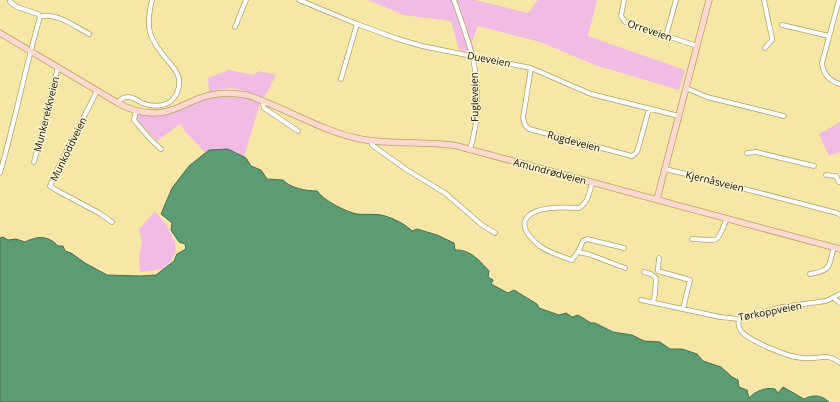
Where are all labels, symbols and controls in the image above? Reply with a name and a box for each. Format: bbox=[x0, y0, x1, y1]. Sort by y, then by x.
street label: Orreveien bbox=[626, 16, 674, 44]
street label: Dueveien bbox=[466, 48, 512, 70]
street label: Fugleveien bbox=[467, 72, 481, 122]
street label: Munkerekkveien bbox=[30, 75, 62, 153]
street label: Munkoddveien bbox=[46, 115, 90, 183]
street label: Rugdeveien bbox=[546, 127, 602, 155]
street label: Amundrødveien bbox=[512, 155, 588, 187]
street label: Kjernåsveien bbox=[684, 167, 746, 195]
street label: Tørkoppveien bbox=[737, 298, 803, 324]

